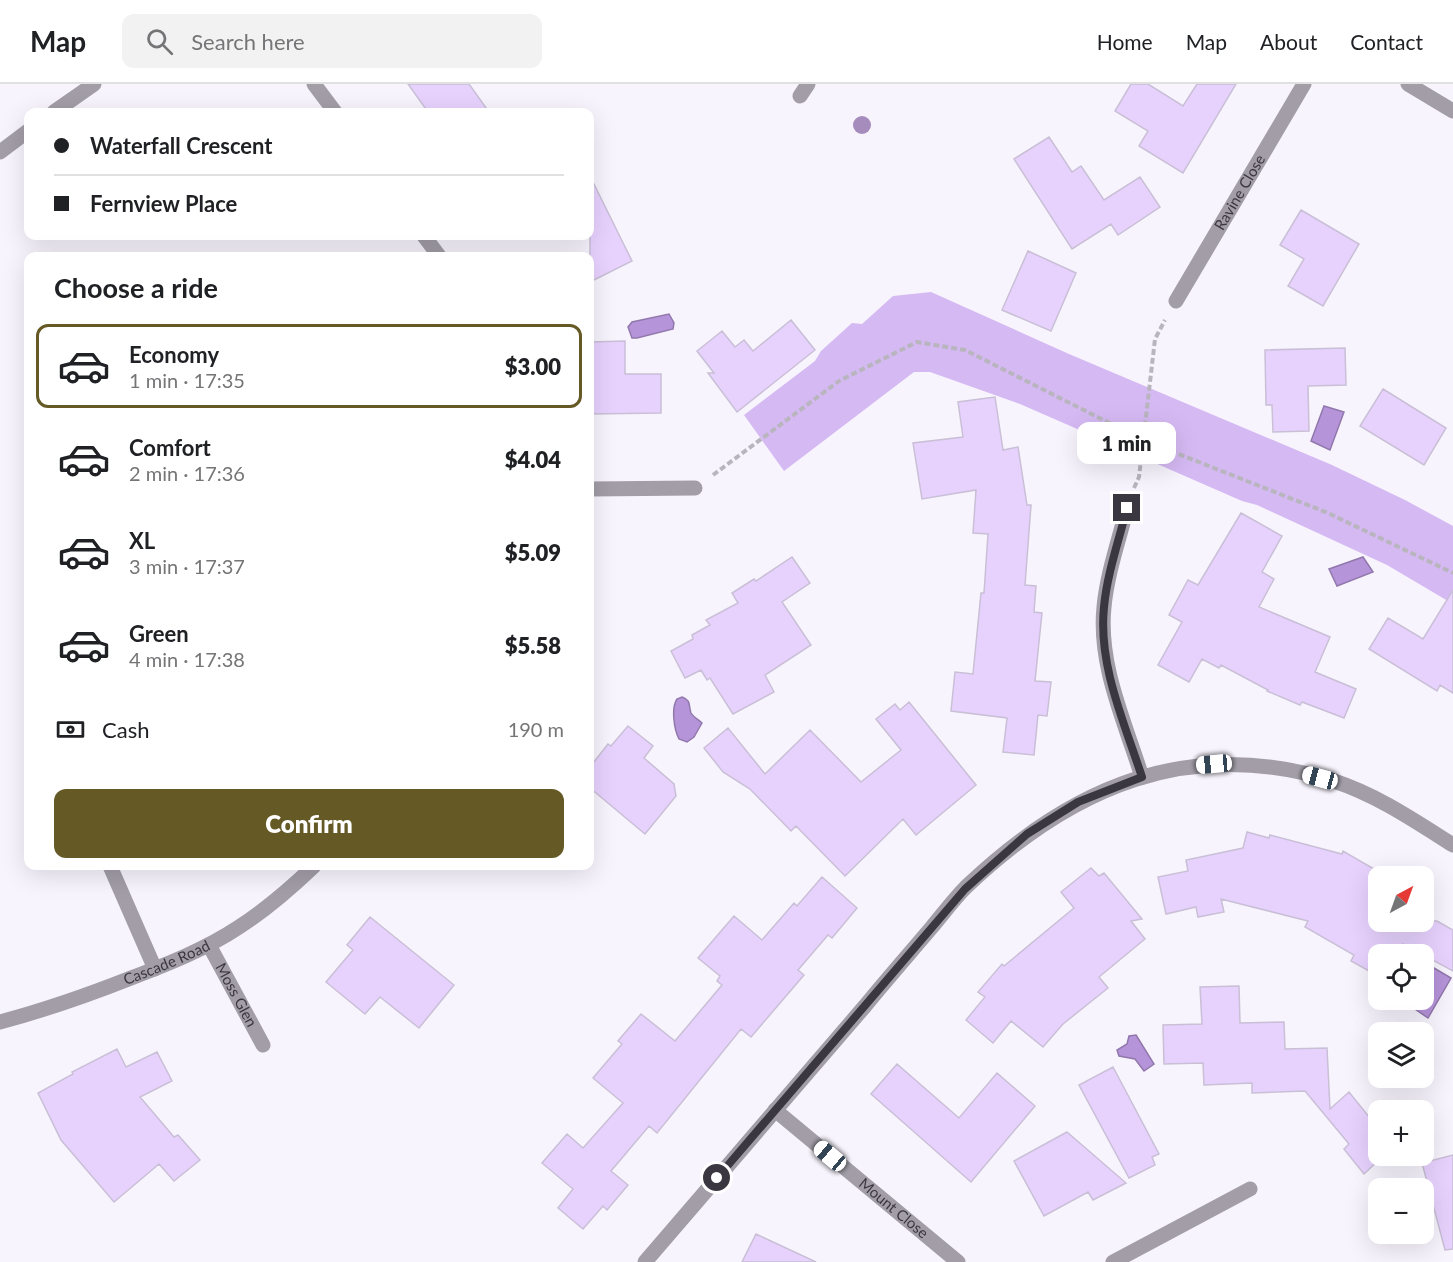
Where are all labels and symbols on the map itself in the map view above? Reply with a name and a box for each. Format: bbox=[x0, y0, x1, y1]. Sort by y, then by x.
street label: Ravine Close bbox=[1210, 151, 1268, 233]
callout: 1 min bbox=[1078, 421, 1176, 463]
route end bbox=[1113, 494, 1140, 521]
car bbox=[1195, 753, 1233, 775]
car bbox=[1300, 765, 1340, 791]
north arrow bbox=[1368, 866, 1434, 932]
street label: Cascade Road bbox=[121, 936, 213, 988]
street label: Moss Glen bbox=[212, 960, 261, 1030]
car bbox=[810, 1138, 850, 1174]
route start bbox=[703, 1164, 730, 1191]
street label: Mount Close bbox=[856, 1174, 932, 1242]

